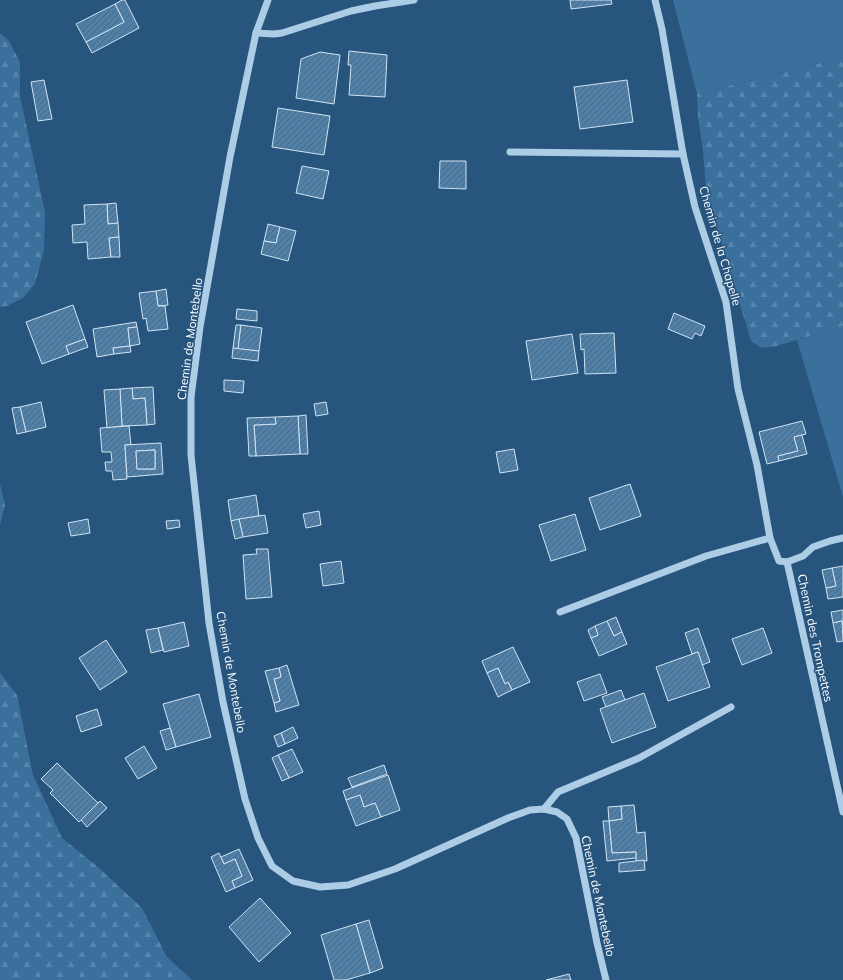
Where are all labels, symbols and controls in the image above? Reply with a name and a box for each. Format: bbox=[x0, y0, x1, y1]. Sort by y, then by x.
street label: Chemin de la Chapelle bbox=[696, 184, 745, 307]
street label: Chemin de Montebello bbox=[173, 277, 206, 401]
street label: Chemin des Trompettes bbox=[795, 572, 836, 703]
street label: Chemin de Montebello bbox=[213, 610, 250, 734]
street label: Chemin de Montebello bbox=[578, 834, 619, 958]

